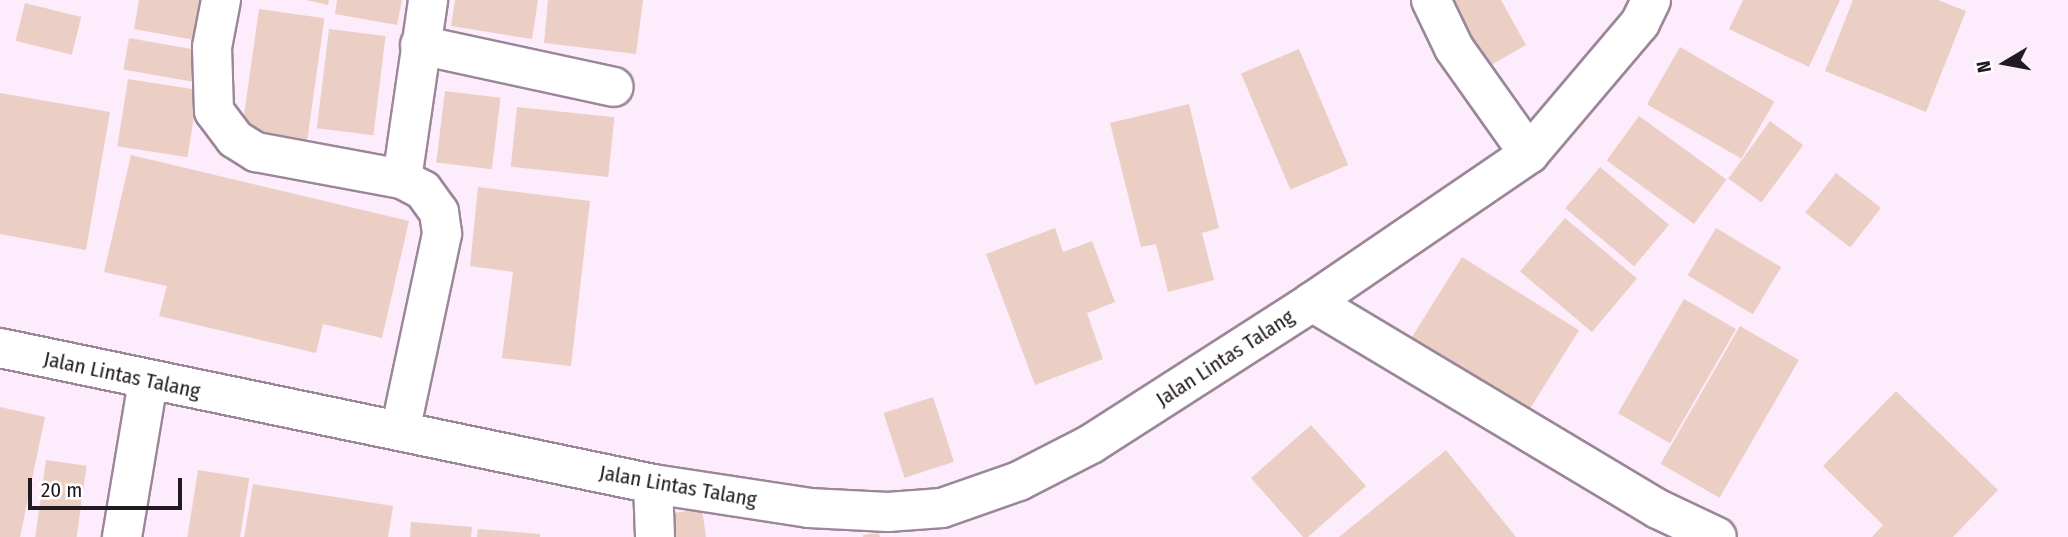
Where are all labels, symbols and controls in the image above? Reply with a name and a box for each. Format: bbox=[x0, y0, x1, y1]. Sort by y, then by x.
north arrow bbox=[1970, 28, 2040, 98]
text: N bbox=[1972, 59, 1996, 74]
street label: Jalan Lintas Talang bbox=[1151, 304, 1299, 412]
street label: Jalan Lintas Talang bbox=[41, 346, 203, 404]
street label: Jalan Lintas Talang bbox=[597, 460, 759, 512]
scale bar bbox=[32, 463, 186, 507]
text: 20 m bbox=[41, 477, 82, 503]

